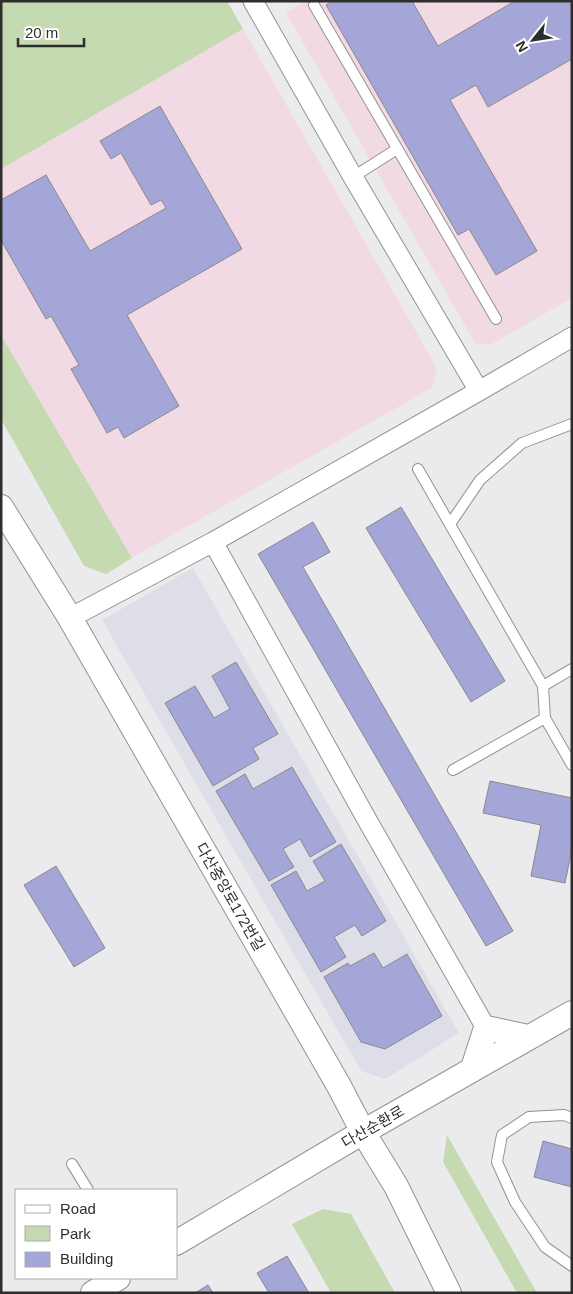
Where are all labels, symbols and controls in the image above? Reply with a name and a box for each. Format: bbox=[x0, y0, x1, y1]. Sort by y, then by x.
scale bar bbox=[18, 15, 84, 47]
north arrow bbox=[508, 15, 558, 65]
text: 20 m bbox=[25, 24, 58, 41]
text: N bbox=[512, 38, 531, 55]
street label: 다산중앙로172번길 bbox=[193, 840, 268, 954]
street label: 다산순환로 bbox=[339, 1102, 407, 1151]
legend bbox=[15, 1189, 178, 1279]
text: Road bbox=[60, 1200, 96, 1217]
text: Park bbox=[60, 1225, 91, 1242]
text: Building bbox=[60, 1250, 113, 1267]

